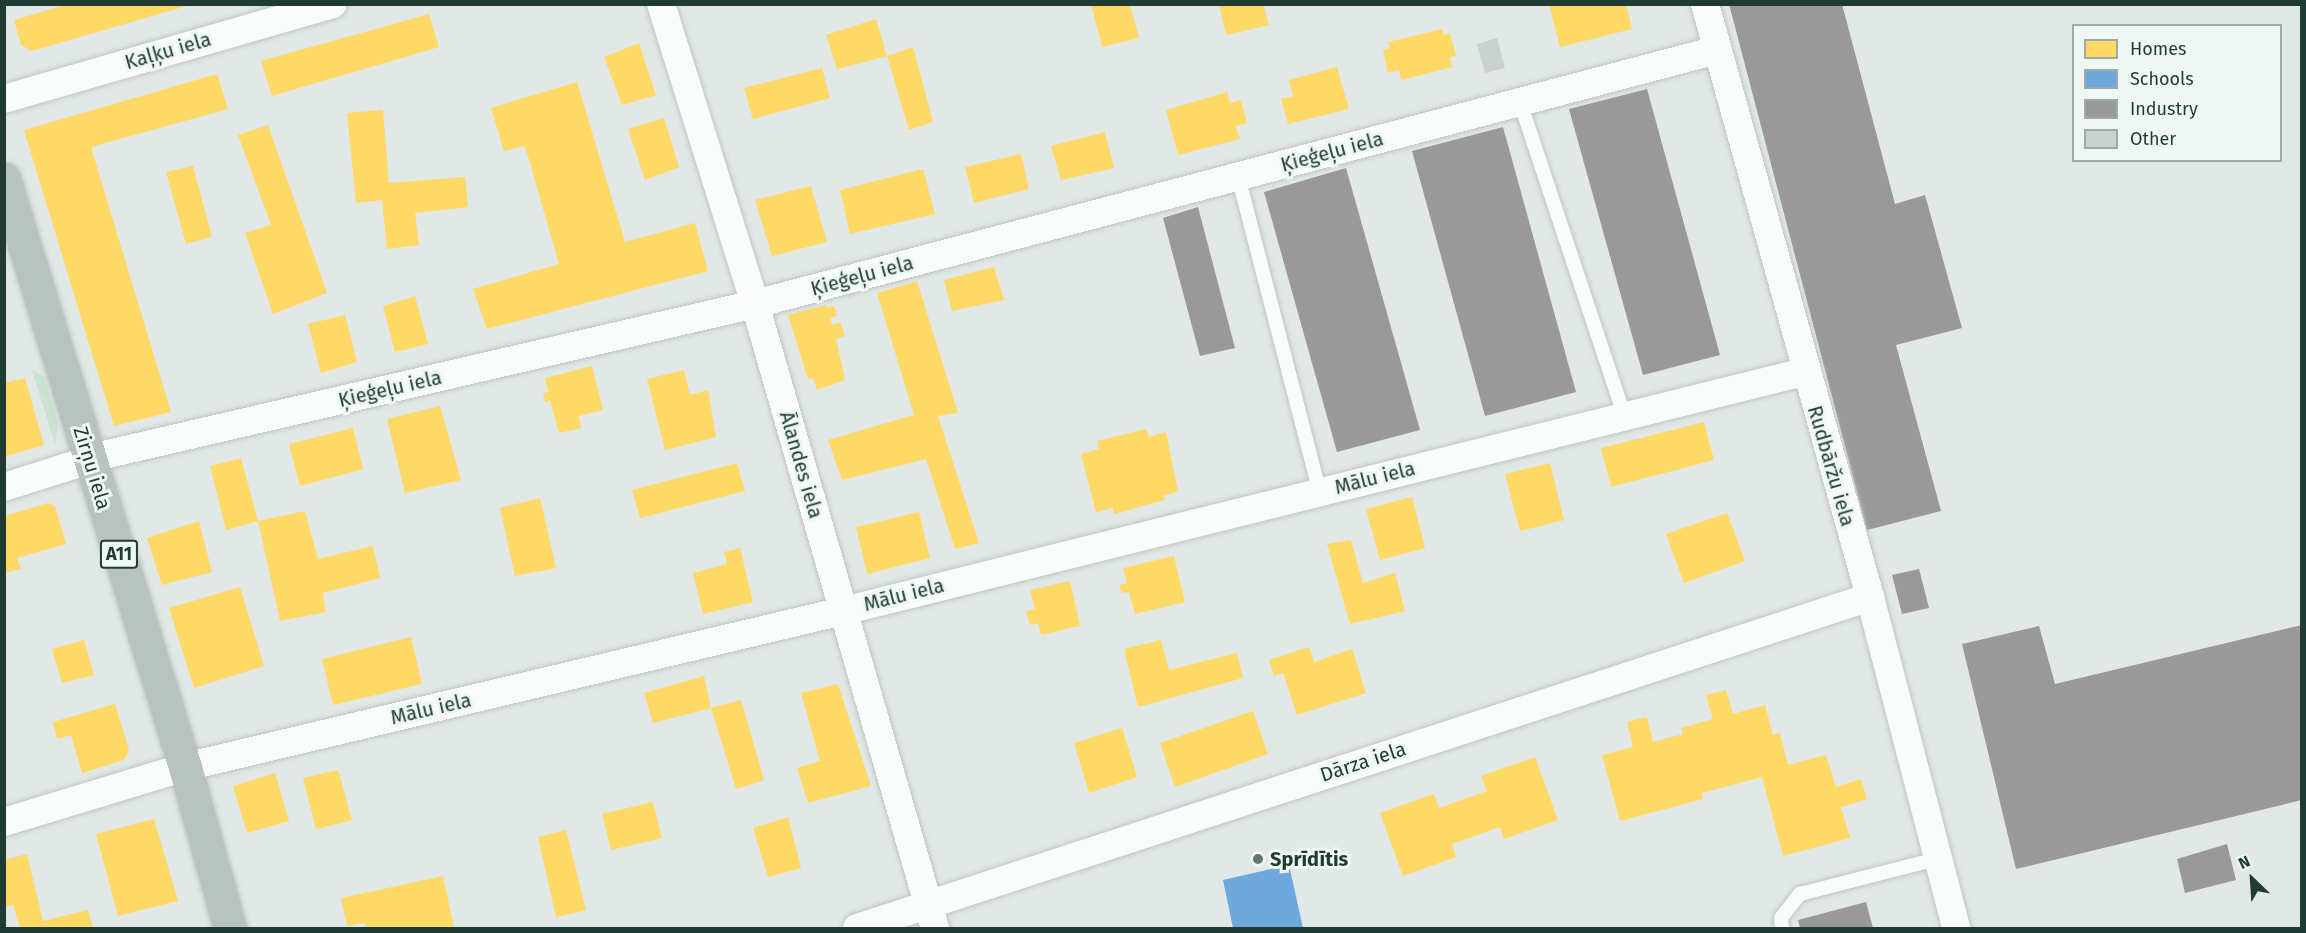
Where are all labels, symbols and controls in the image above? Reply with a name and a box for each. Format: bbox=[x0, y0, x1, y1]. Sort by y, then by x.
legend bbox=[2072, 24, 2282, 162]
street label: Kaļķu iela bbox=[122, 27, 214, 75]
text: Homes bbox=[2130, 38, 2186, 60]
text: Schools bbox=[2130, 68, 2194, 90]
text: Industry bbox=[2130, 98, 2198, 120]
street label: Ķieģeļu iela bbox=[1278, 127, 1386, 177]
text: Other bbox=[2130, 128, 2176, 150]
street label: Ķieģeļu iela bbox=[808, 251, 916, 301]
street label: Ķieģeļu iela bbox=[336, 365, 444, 413]
street label: Rudbāržu iela bbox=[1802, 403, 1860, 529]
street label: Ālandes iela bbox=[774, 409, 828, 521]
street label: Zirņu iela bbox=[68, 424, 116, 512]
street label: Mālu iela bbox=[1332, 456, 1418, 500]
road number: A11 bbox=[100, 539, 138, 569]
street label: Mālu iela bbox=[861, 573, 947, 617]
street label: Mālu iela bbox=[388, 688, 474, 730]
street label: Dārza iela bbox=[1317, 737, 1409, 787]
place label: Sprīdītis bbox=[1270, 847, 1348, 871]
north arrow bbox=[2222, 849, 2282, 909]
text: N bbox=[2235, 851, 2253, 873]
marker: Sprīdītis bbox=[1251, 852, 1265, 866]

